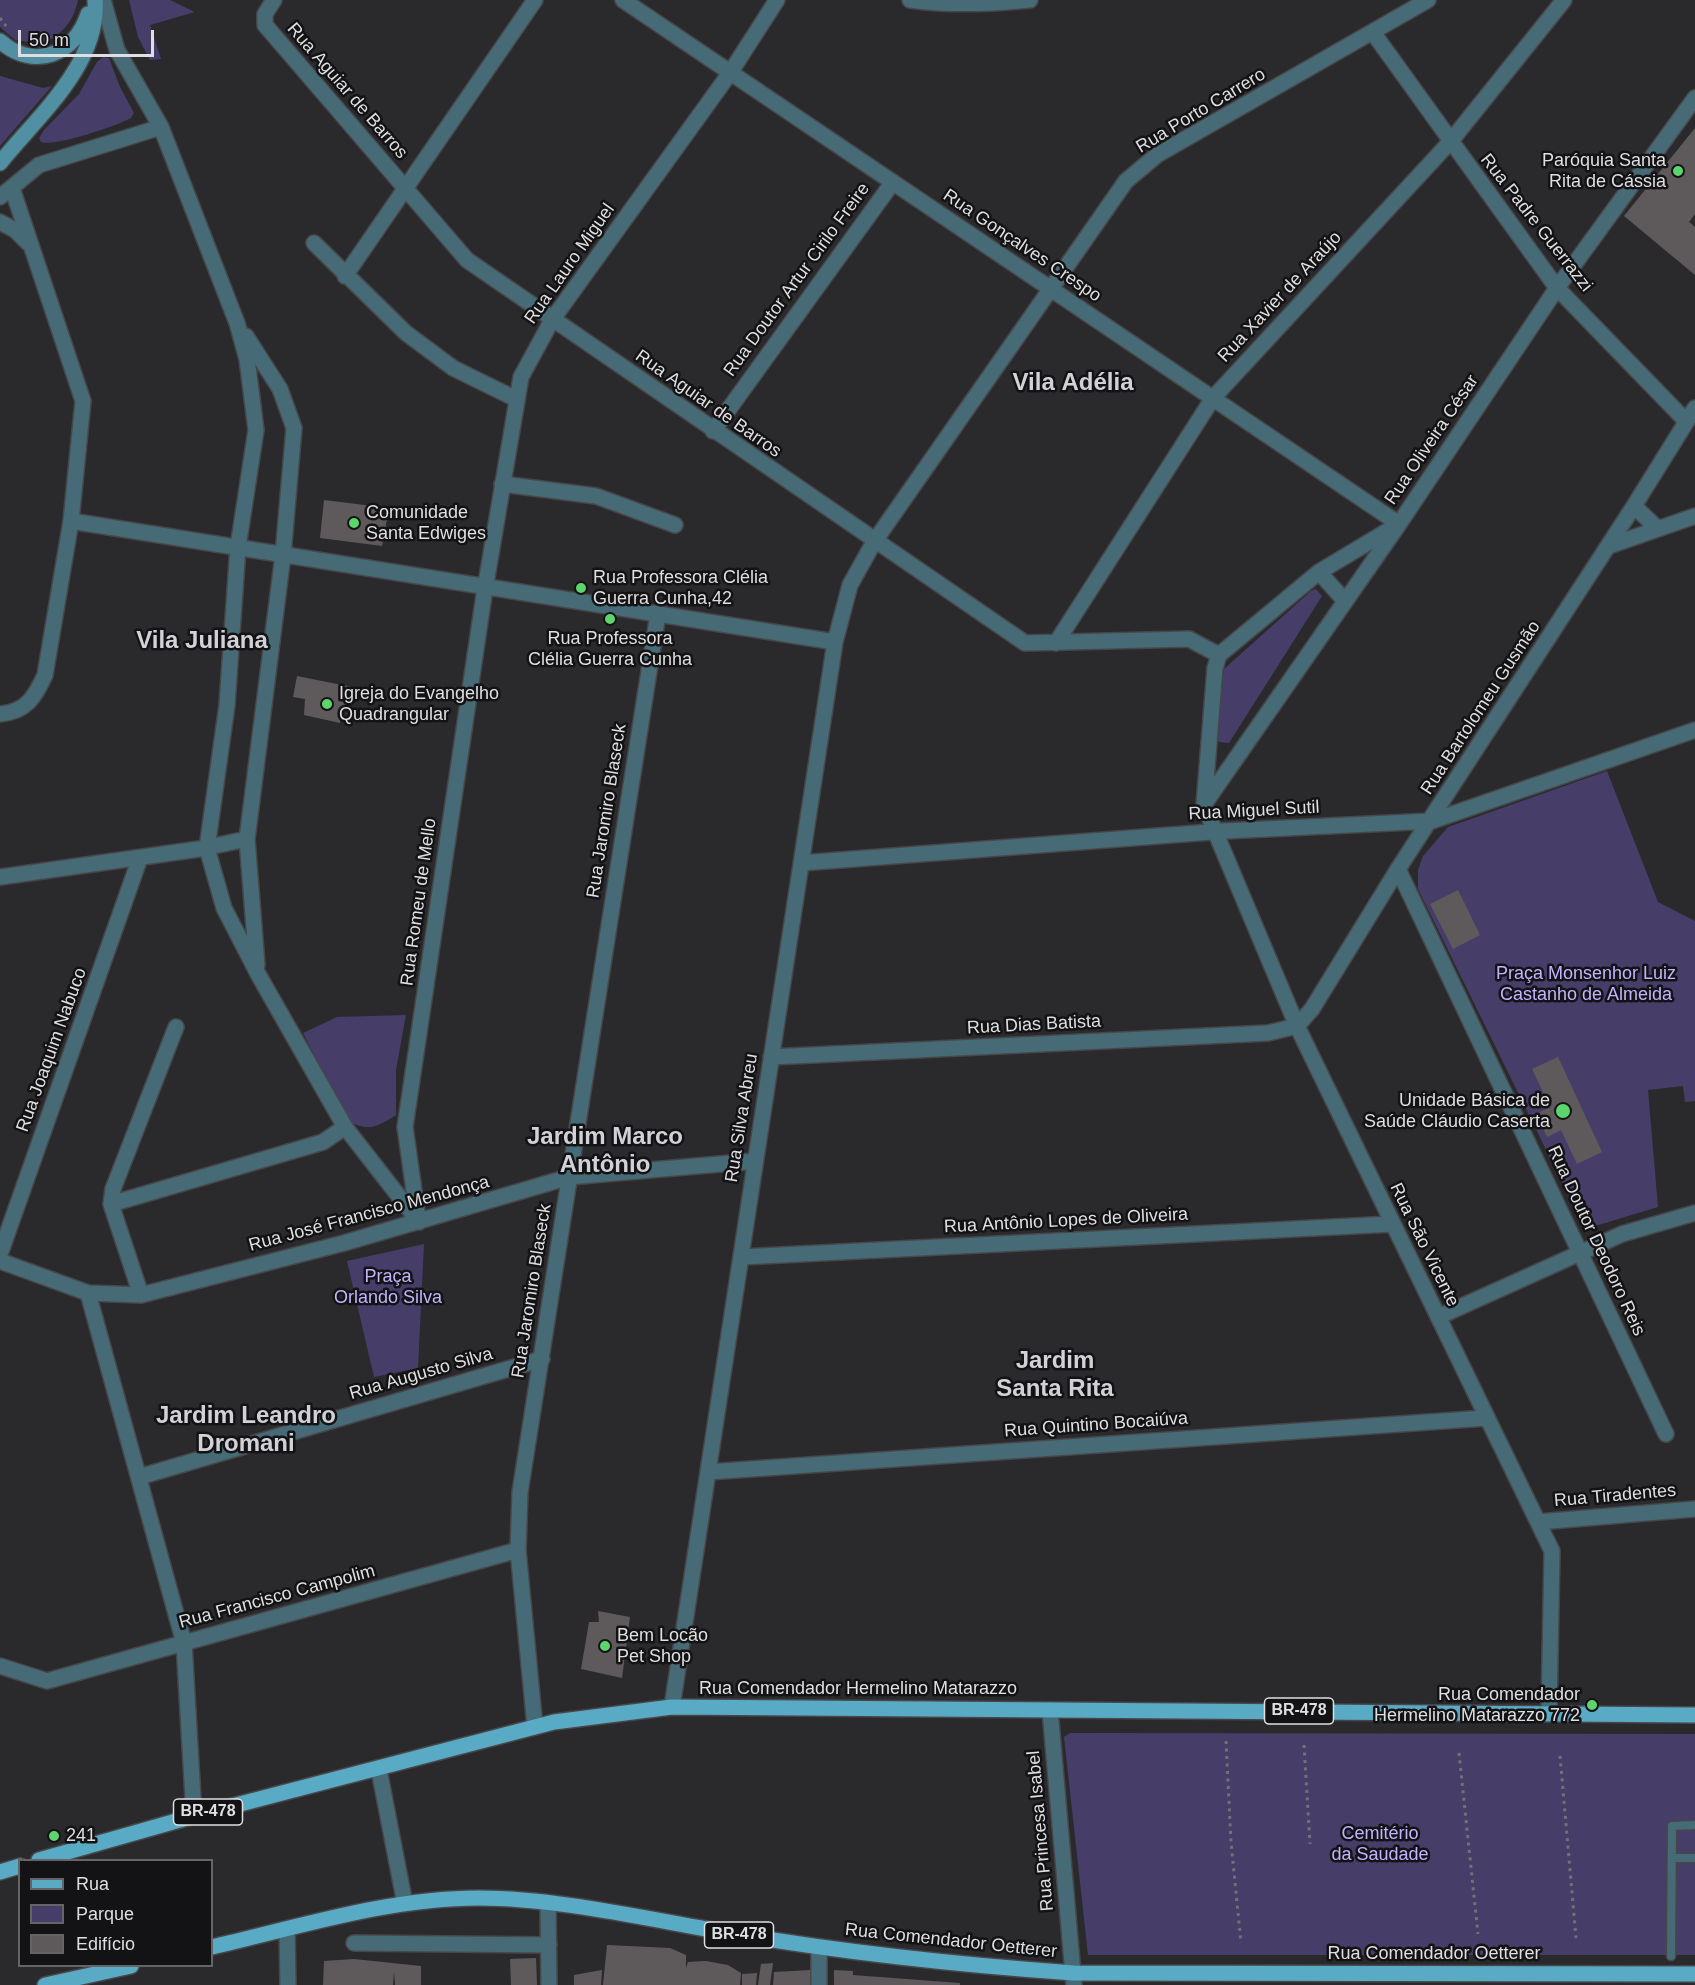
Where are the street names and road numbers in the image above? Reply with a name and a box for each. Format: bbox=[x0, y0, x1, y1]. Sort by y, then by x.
street label: Rua Aguiar de Barros bbox=[282, 19, 412, 163]
street label: Rua Porto Carrero bbox=[1132, 64, 1270, 158]
street label: Rua Padre Guerrazzi bbox=[1475, 150, 1597, 296]
street label: Rua Doutor Artur Cirilo Freire bbox=[719, 179, 875, 381]
street label: Rua Gonçalves Crespo bbox=[939, 185, 1105, 307]
street label: Rua Lauro Miguel bbox=[520, 200, 620, 328]
street label: Rua Xavier de Araújo bbox=[1214, 227, 1346, 367]
street label: Rua Aguiar de Barros bbox=[631, 346, 785, 462]
street label: Rua Oliveira César bbox=[1381, 371, 1483, 509]
street label: Rua Bartolomeu Gusmão bbox=[1417, 617, 1545, 799]
street label: Rua Jaromiro Blaseck bbox=[583, 722, 631, 900]
street label: Rua Miguel Sutil bbox=[1188, 797, 1320, 825]
street label: Rua Romeu de Mello bbox=[397, 817, 441, 987]
street label: Rua Joaquim Nabuco bbox=[12, 965, 92, 1135]
street label: Rua Dias Batista bbox=[966, 1011, 1102, 1039]
street label: Rua Silva Abreu bbox=[721, 1052, 763, 1184]
street label: Rua Doutor Deodoro Reis bbox=[1542, 1143, 1650, 1339]
street label: Rua José Francisco Mendonça bbox=[246, 1171, 492, 1257]
street label: Rua São Vicente bbox=[1385, 1180, 1463, 1310]
street label: Rua Jaromiro Blaseck bbox=[508, 1202, 556, 1380]
street label: Rua Antônio Lopes de Oliveira bbox=[944, 1204, 1188, 1238]
street label: Rua Augusto Silva bbox=[347, 1343, 495, 1405]
street label: Rua Quintino Bocaiúva bbox=[1003, 1408, 1189, 1442]
street label: Rua Tiradentes bbox=[1553, 1480, 1677, 1512]
street label: Rua Francisco Campolim bbox=[177, 1560, 377, 1634]
street label: Rua Comendador Hermelino Matarazzo bbox=[699, 1678, 1017, 1700]
road number: BR-478 bbox=[1264, 1698, 1334, 1724]
street label: Rua Princesa Isabel bbox=[1023, 1750, 1059, 1912]
road number: BR-478 bbox=[174, 1799, 242, 1825]
street label: Rua Comendador Oetterer bbox=[844, 1919, 1058, 1963]
road number: BR-478 bbox=[704, 1922, 774, 1948]
street label: Rua Comendador Oetterer bbox=[1327, 1943, 1541, 1965]

